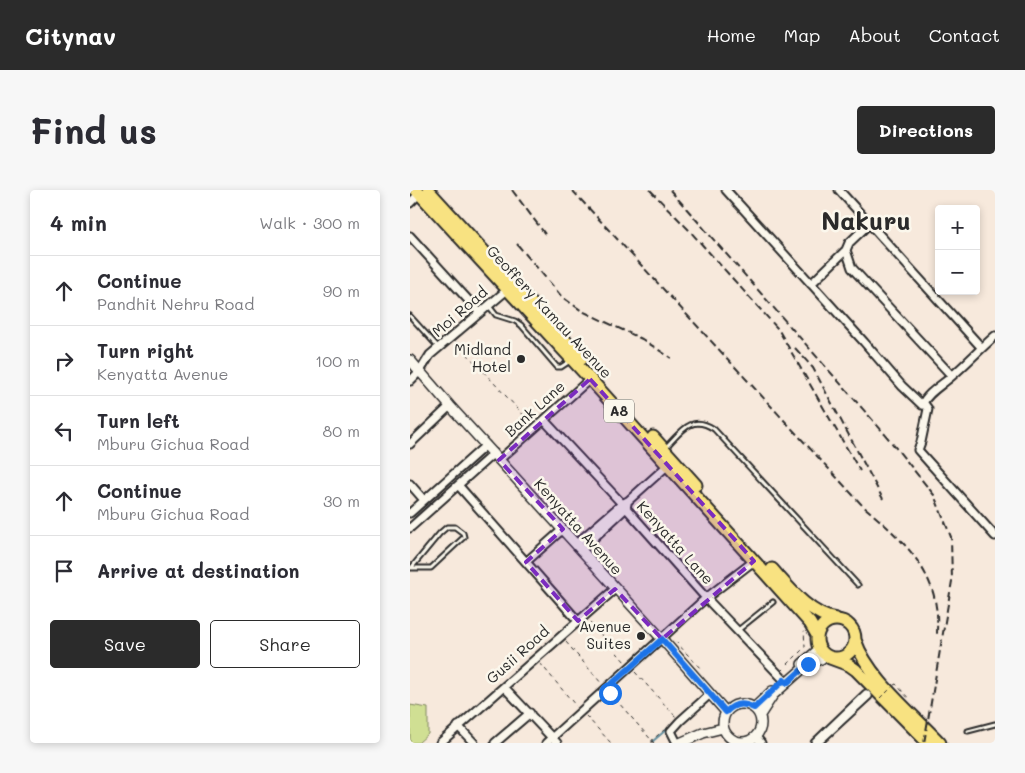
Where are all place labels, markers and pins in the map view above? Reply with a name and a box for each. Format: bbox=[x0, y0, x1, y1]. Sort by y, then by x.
place label: Midland Hotel bbox=[454, 339, 511, 376]
marker: Midland Hotel bbox=[515, 353, 527, 365]
place label: Avenue Suites bbox=[579, 616, 631, 653]
marker: Avenue Suites bbox=[635, 630, 647, 642]

